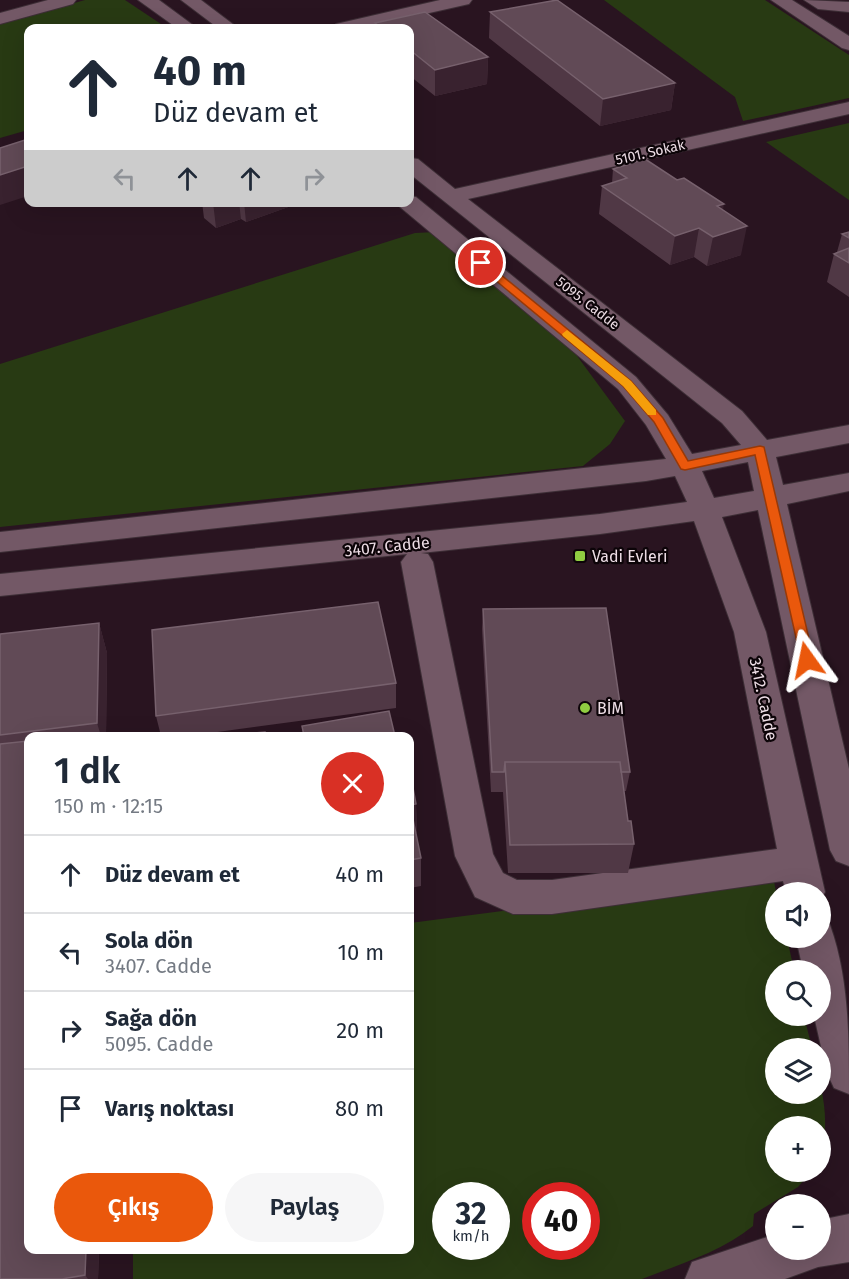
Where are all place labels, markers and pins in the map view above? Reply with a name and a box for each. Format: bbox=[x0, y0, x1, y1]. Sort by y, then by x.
pin bbox=[455, 237, 506, 288]
place label: Vadi Evleri bbox=[592, 547, 667, 566]
marker: Vadi Evleri bbox=[573, 549, 587, 563]
place label: BİM bbox=[597, 698, 624, 718]
marker: BİM bbox=[578, 701, 592, 715]

